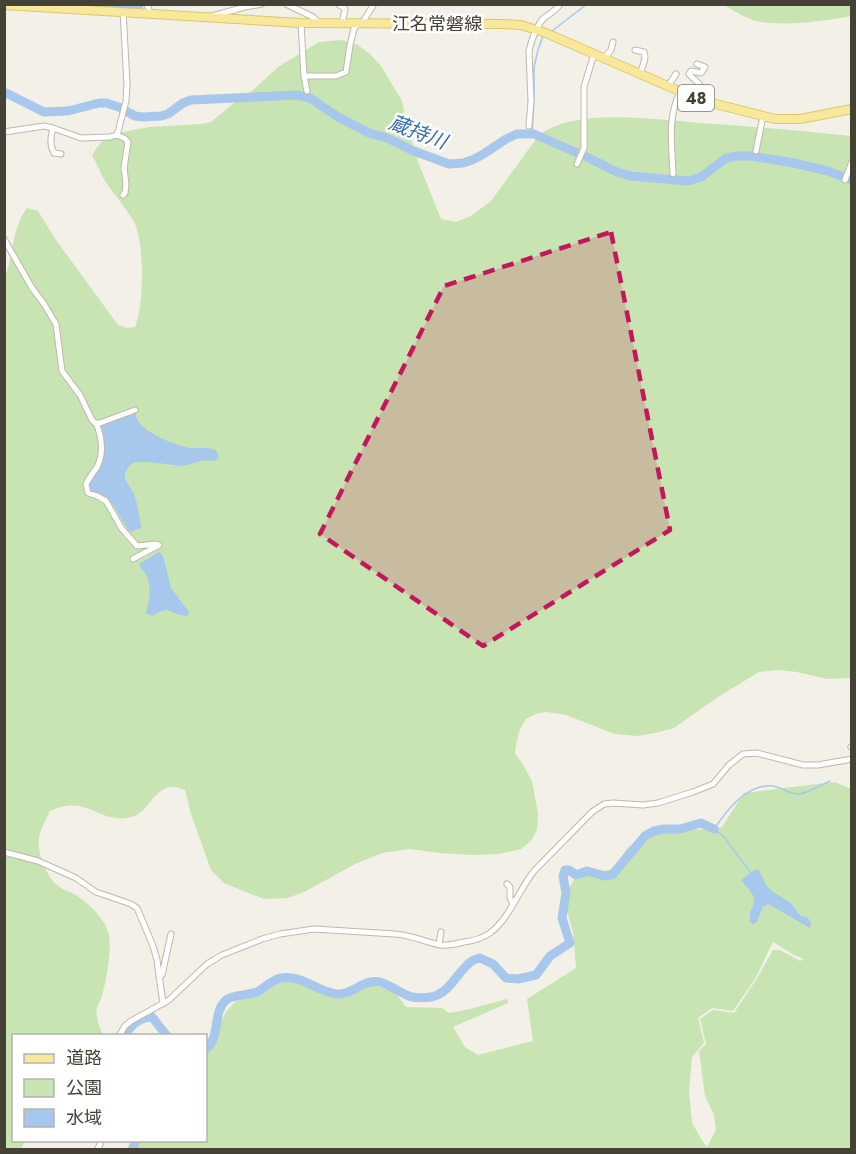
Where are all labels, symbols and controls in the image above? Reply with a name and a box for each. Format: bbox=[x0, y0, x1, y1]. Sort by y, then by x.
street label: 江名常磐線 bbox=[392, 11, 482, 37]
road number: 48 bbox=[678, 85, 714, 111]
water label: 蔵持川 bbox=[385, 108, 453, 157]
legend bbox=[12, 1034, 207, 1142]
text: 道路 bbox=[66, 1045, 102, 1071]
text: 公園 bbox=[66, 1075, 102, 1101]
text: 水域 bbox=[66, 1105, 102, 1131]

